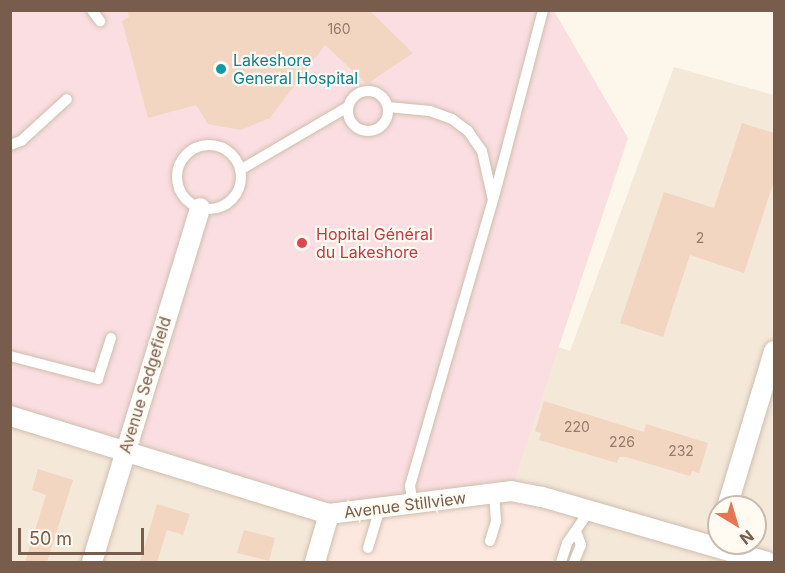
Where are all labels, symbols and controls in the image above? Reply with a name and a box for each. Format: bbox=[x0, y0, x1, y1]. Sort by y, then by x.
house number: 160 bbox=[327, 21, 351, 37]
place label: Lakeshore General Hospital bbox=[233, 50, 358, 88]
marker: Lakeshore General Hospital bbox=[214, 62, 228, 76]
place label: Hopital Général du Lakeshore bbox=[316, 224, 433, 262]
house number: 2 bbox=[696, 230, 704, 246]
marker: Hopital Général du Lakeshore bbox=[293, 234, 311, 252]
street label: Avenue Sedgefield bbox=[115, 314, 175, 456]
house number: 220 bbox=[564, 419, 590, 435]
house number: 226 bbox=[609, 434, 635, 450]
house number: 232 bbox=[668, 443, 694, 459]
street label: Avenue Stillview bbox=[343, 488, 467, 522]
north arrow bbox=[707, 495, 767, 555]
scale bar bbox=[21, 516, 147, 554]
text: N bbox=[736, 526, 758, 549]
text: 50 m bbox=[29, 528, 72, 549]

